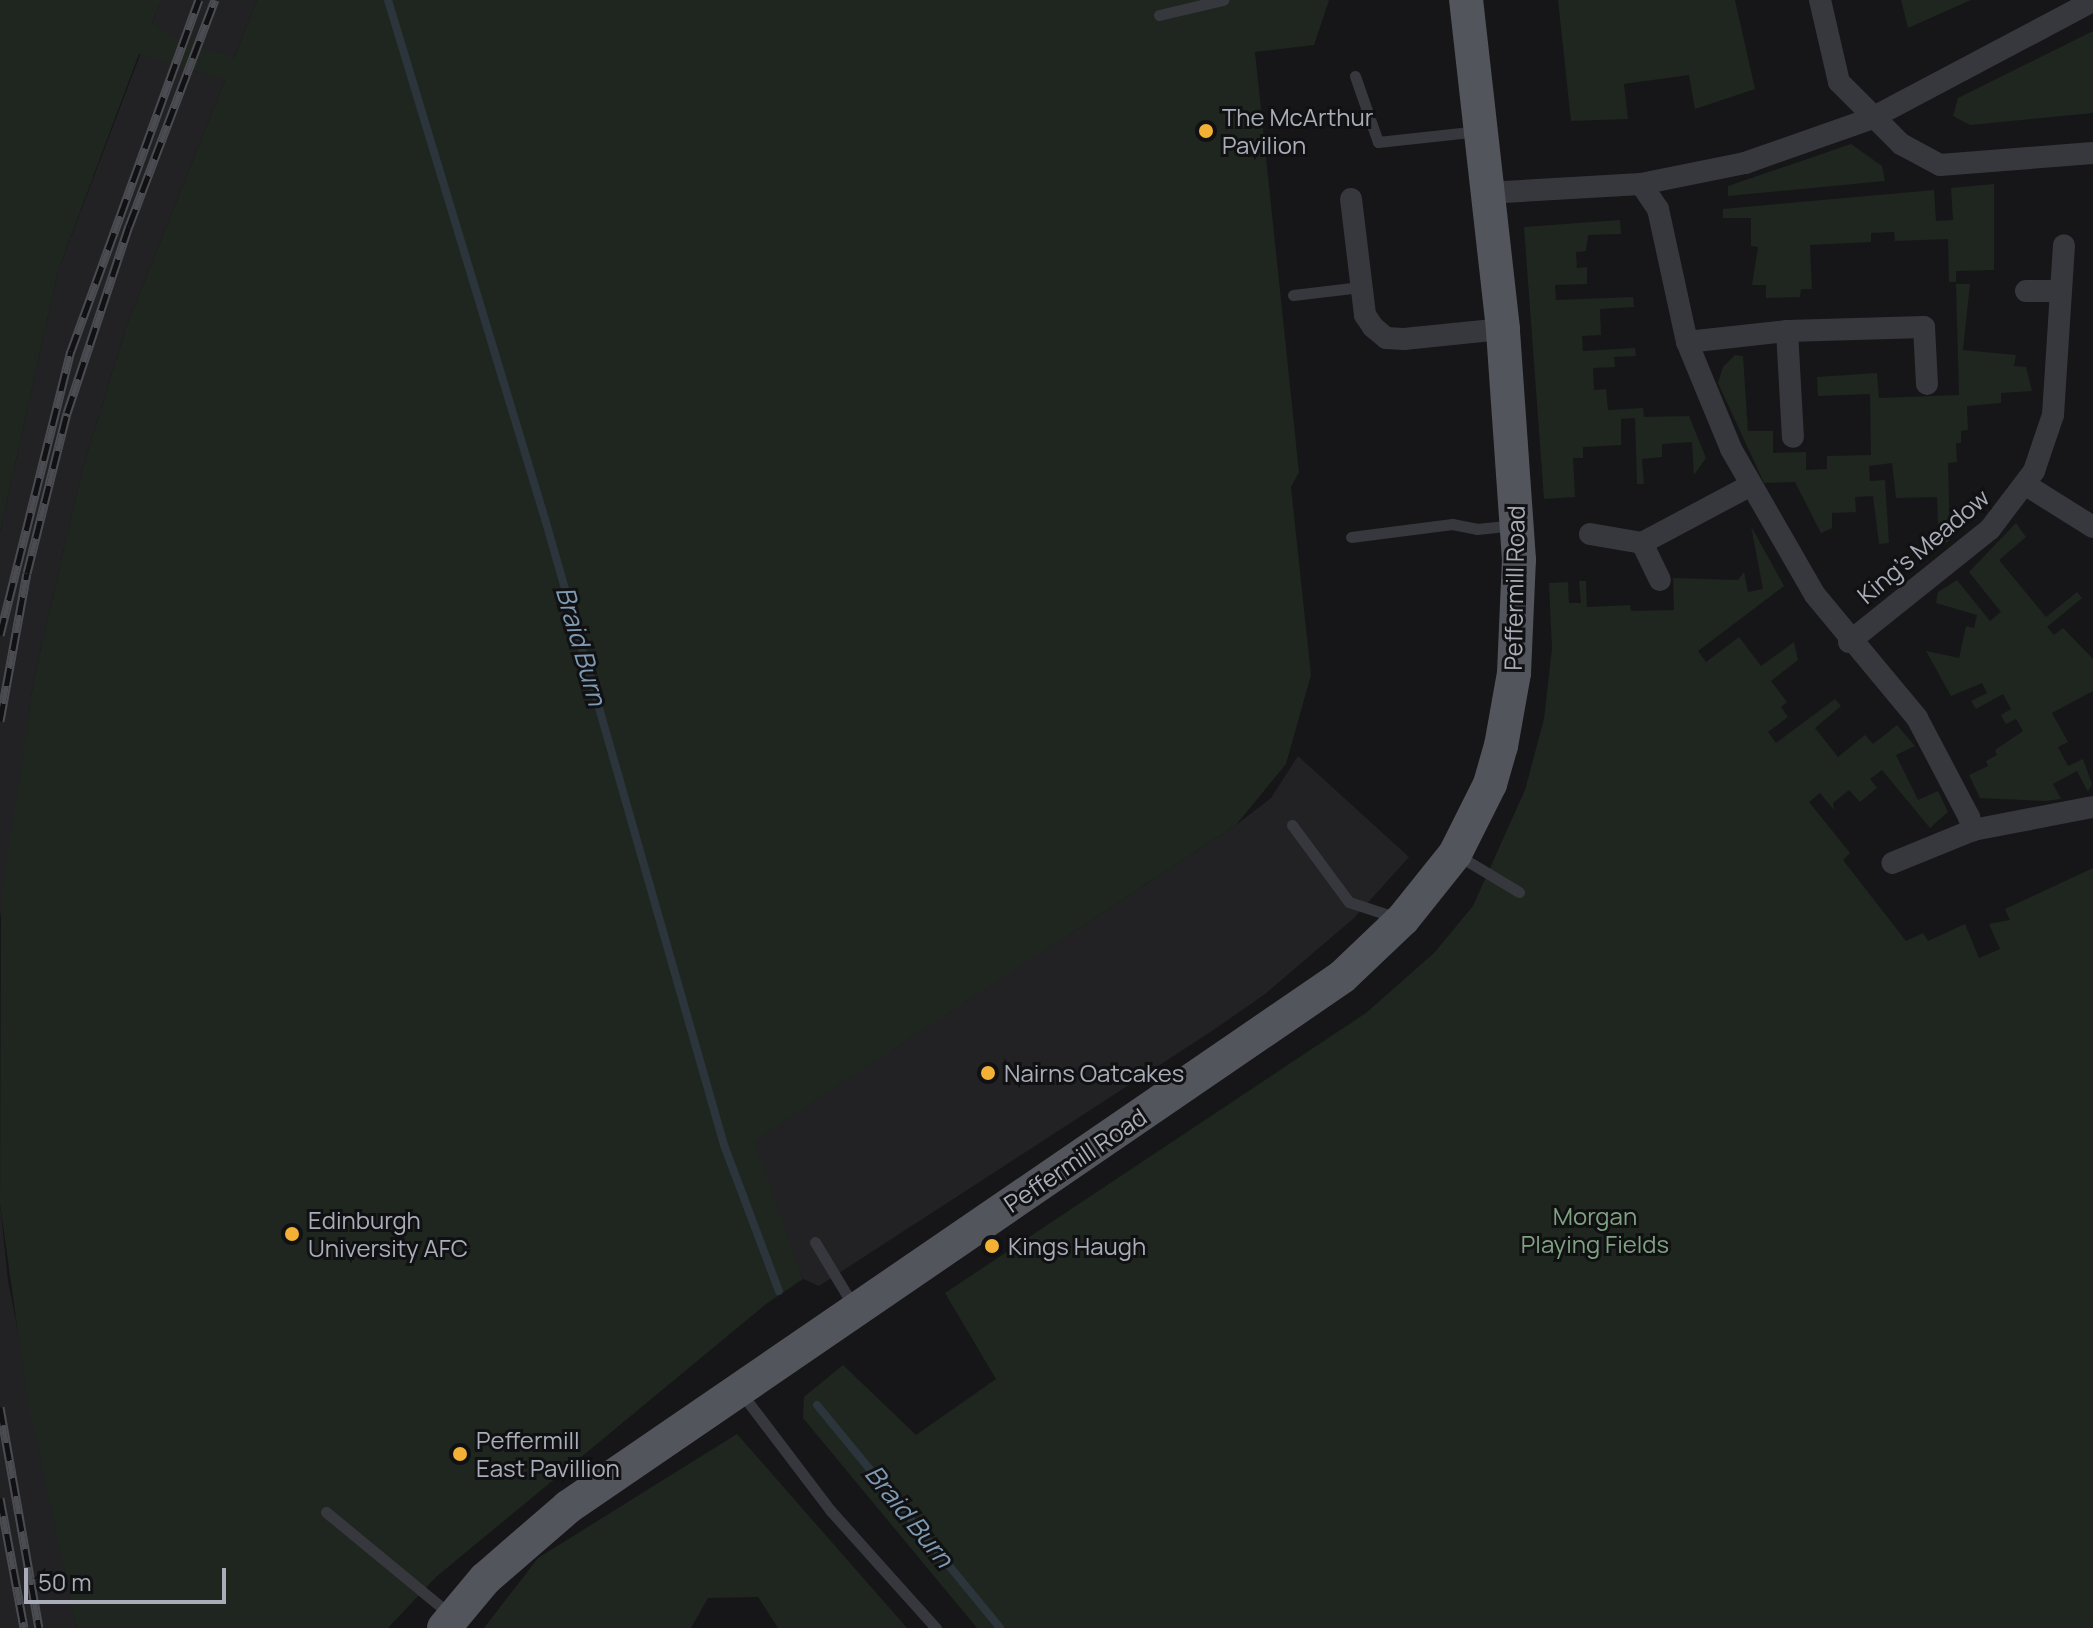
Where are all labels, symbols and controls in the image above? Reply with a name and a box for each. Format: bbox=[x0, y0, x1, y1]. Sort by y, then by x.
place label: The McArthur Pavilion bbox=[1222, 103, 1373, 159]
marker: The McArthur Pavilion bbox=[1197, 122, 1215, 140]
street label: King's Meadow bbox=[1851, 483, 1995, 609]
street label: Peffermill Road bbox=[1498, 505, 1530, 671]
water label: Braid Burn bbox=[549, 583, 613, 709]
place label: Nairns Oatcakes bbox=[1004, 1059, 1184, 1087]
marker: Nairns Oatcakes bbox=[979, 1064, 997, 1082]
street label: Peffermill Road bbox=[998, 1102, 1152, 1218]
park label: Morgan Playing Fields bbox=[1521, 1202, 1669, 1258]
place label: Edinburgh University AFC bbox=[308, 1206, 468, 1262]
marker: Edinburgh University AFC bbox=[283, 1225, 301, 1243]
place label: Kings Haugh bbox=[1008, 1232, 1146, 1260]
marker: Kings Haugh bbox=[983, 1237, 1001, 1255]
place label: Peffermill East Pavillion bbox=[476, 1426, 620, 1482]
marker: Peffermill East Pavillion bbox=[451, 1445, 469, 1463]
water label: Braid Burn bbox=[858, 1459, 960, 1573]
scale bar bbox=[28, 1552, 230, 1602]
text: 50 m bbox=[38, 1565, 92, 1598]

